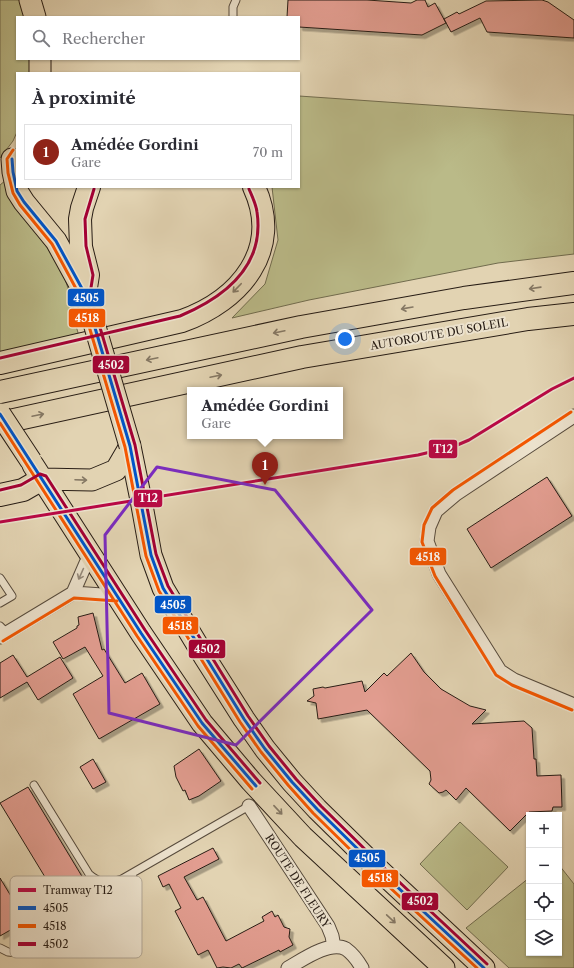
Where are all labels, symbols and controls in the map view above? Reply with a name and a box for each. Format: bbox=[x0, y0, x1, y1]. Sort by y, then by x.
search box bbox=[16, 16, 300, 60]
icon: search bbox=[30, 27, 52, 49]
text: Rechercher bbox=[62, 29, 145, 48]
text: À proximité bbox=[32, 88, 136, 108]
text: Amédée Gordini bbox=[71, 135, 199, 154]
text: 1 bbox=[43, 144, 49, 160]
text: 70 m bbox=[253, 144, 283, 160]
text: Gare bbox=[71, 154, 101, 170]
one-way arrow bbox=[232, 283, 242, 293]
one-way arrow bbox=[529, 284, 542, 292]
line badge: 4505 bbox=[67, 288, 105, 307]
text: 4505 bbox=[73, 291, 99, 305]
one-way arrow bbox=[401, 305, 414, 313]
line badge: 4518 bbox=[68, 308, 106, 328]
text: 4518 bbox=[75, 311, 99, 325]
street label: AUTOROUTE DU SOLEIL bbox=[368, 315, 510, 353]
one-way arrow bbox=[273, 328, 286, 336]
your location bbox=[335, 329, 355, 349]
line badge: 4502 bbox=[92, 355, 130, 374]
one-way arrow bbox=[146, 355, 159, 363]
text: 4502 bbox=[98, 358, 125, 372]
one-way arrow bbox=[209, 372, 222, 380]
popup bbox=[187, 387, 343, 439]
text: Amédée Gordini bbox=[201, 396, 329, 415]
one-way arrow bbox=[31, 410, 44, 418]
text: Gare bbox=[201, 415, 231, 431]
line badge: T12 bbox=[428, 439, 458, 459]
text: T12 bbox=[433, 442, 453, 456]
pin: 1 bbox=[252, 452, 278, 485]
one-way arrow bbox=[74, 476, 87, 483]
line badge: T12 bbox=[133, 489, 163, 508]
text: T12 bbox=[138, 491, 158, 505]
line badge: 4518 bbox=[409, 547, 447, 566]
text: 4518 bbox=[416, 550, 440, 564]
one-way arrow bbox=[77, 567, 84, 579]
line badge: 4505 bbox=[154, 595, 192, 614]
text: 4505 bbox=[160, 598, 186, 612]
line badge: 4518 bbox=[162, 616, 199, 635]
text: 4518 bbox=[168, 619, 192, 633]
line badge: 4502 bbox=[188, 639, 226, 659]
text: 4502 bbox=[194, 642, 221, 656]
one-way arrow bbox=[273, 805, 282, 815]
map controls bbox=[526, 812, 562, 956]
button: + bbox=[526, 812, 562, 848]
street label: ROUTE DE FLEURY bbox=[262, 831, 334, 931]
button: − bbox=[526, 848, 562, 884]
line badge: 4505 bbox=[348, 849, 386, 868]
text: 4505 bbox=[354, 851, 380, 865]
line badge: 4518 bbox=[361, 869, 399, 888]
text: 4518 bbox=[368, 871, 392, 885]
legend bbox=[10, 876, 142, 958]
text: Tramway T12 bbox=[43, 883, 113, 897]
button: locate bbox=[526, 884, 562, 920]
line badge: 4502 bbox=[401, 892, 439, 911]
text: 4502 bbox=[407, 894, 434, 908]
text: 4505 bbox=[43, 901, 68, 915]
one-way arrow bbox=[386, 915, 396, 924]
text: 4518 bbox=[43, 919, 66, 933]
button: layers bbox=[526, 920, 562, 956]
text: 4502 bbox=[43, 937, 69, 951]

